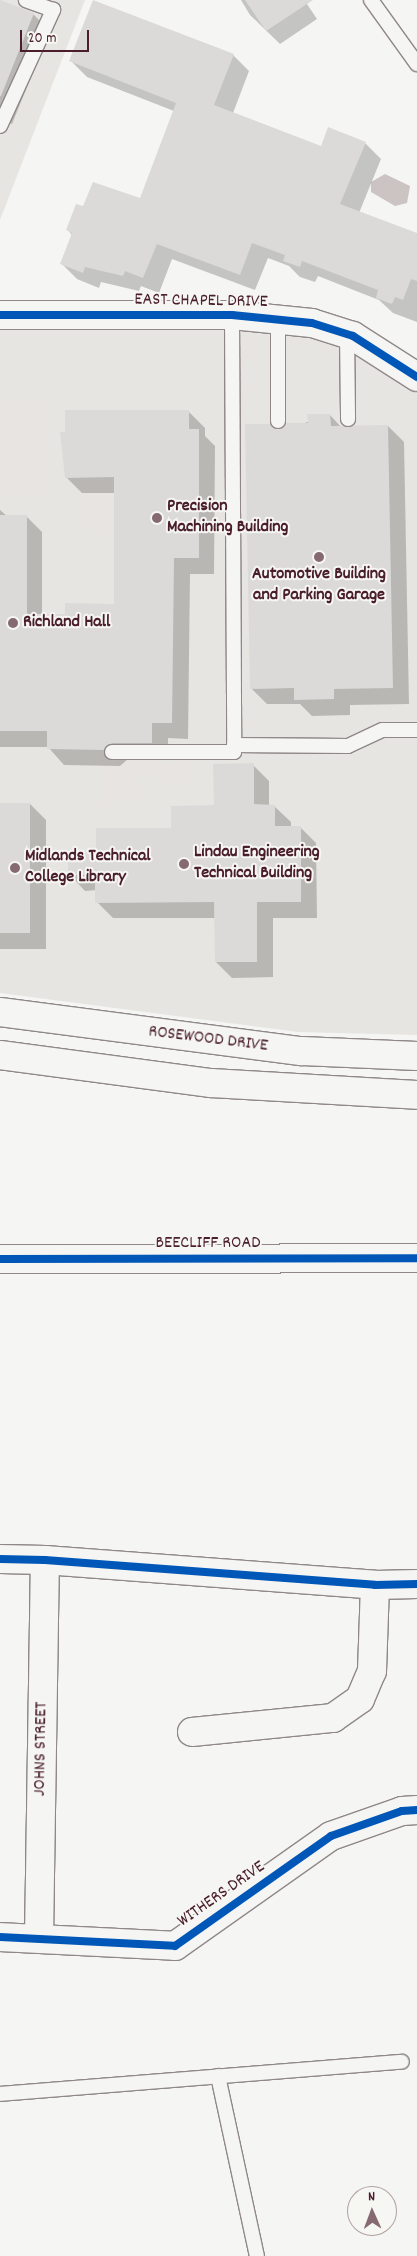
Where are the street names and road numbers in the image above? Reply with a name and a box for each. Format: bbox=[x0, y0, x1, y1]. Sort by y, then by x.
street label: EAST CHAPEL DRIVE bbox=[134, 290, 268, 314]
street label: ROSEWOOD DRIVE bbox=[147, 1022, 269, 1058]
street label: BEECLIFF ROAD bbox=[155, 1233, 261, 1255]
street label: JOHNS STREET bbox=[30, 1702, 54, 1796]
street label: WITHERS DRIVE bbox=[174, 1857, 270, 1933]

